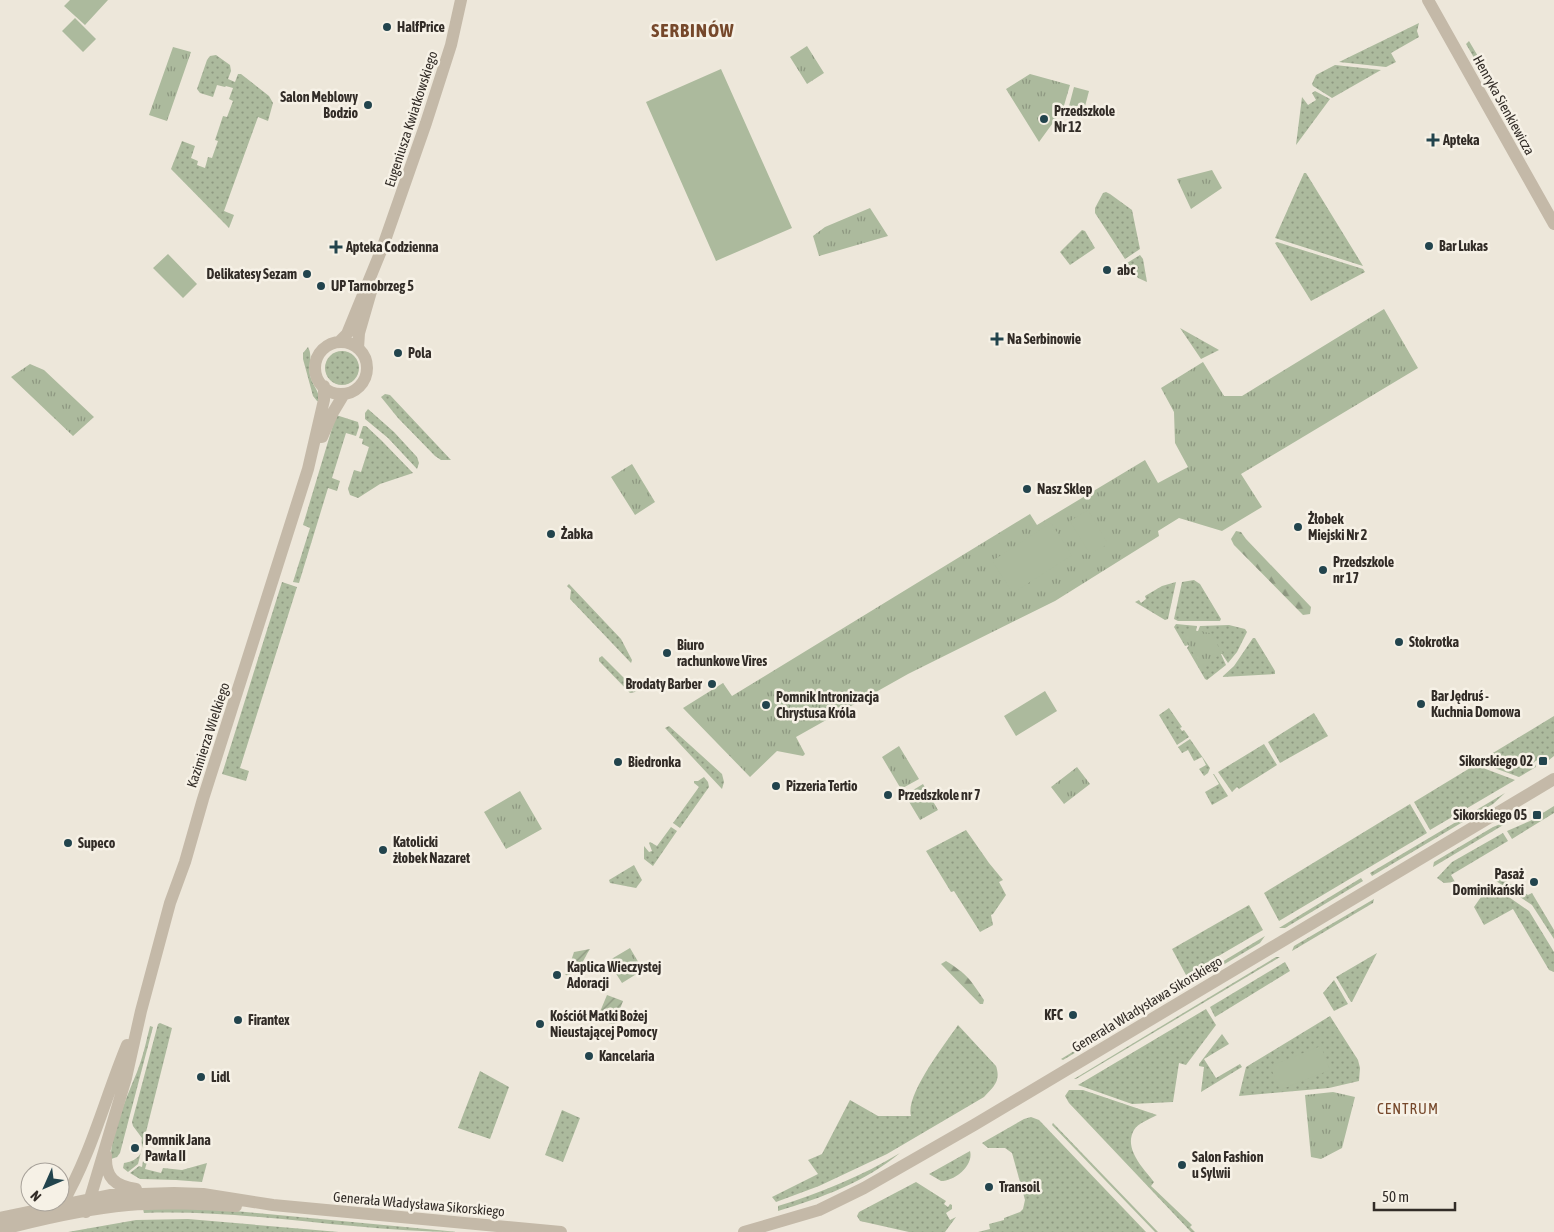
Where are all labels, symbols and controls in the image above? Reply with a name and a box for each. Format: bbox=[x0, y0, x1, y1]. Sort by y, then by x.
place label: HalfPrice bbox=[397, 19, 445, 35]
district label: SERBINÓW bbox=[651, 19, 735, 41]
marker: HalfPrice bbox=[381, 21, 393, 33]
street label: Eugeniusza Kwiatkowskiego bbox=[381, 49, 441, 189]
street label: Henryka Sienkiewicza bbox=[1470, 52, 1538, 158]
place label: Salon Meblowy Bodzio bbox=[280, 89, 358, 121]
marker: Salon Meblowy Bodzio bbox=[362, 99, 374, 111]
place label: Przedszkole Nr 12 bbox=[1054, 103, 1115, 135]
marker: Przedszkole Nr 12 bbox=[1038, 113, 1050, 125]
place label: Apteka bbox=[1442, 132, 1480, 148]
marker: Apteka bbox=[1427, 134, 1439, 146]
place label: Bar Lukas bbox=[1439, 238, 1488, 254]
place label: Apteka Codzienna bbox=[345, 239, 439, 255]
marker: Bar Lukas bbox=[1423, 240, 1435, 252]
marker: Apteka Codzienna bbox=[330, 241, 342, 253]
place label: abc bbox=[1117, 262, 1136, 278]
marker: abc bbox=[1101, 264, 1113, 276]
place label: Delikatesy Sezam bbox=[206, 266, 297, 282]
marker: Delikatesy Sezam bbox=[301, 268, 313, 280]
place label: UP Tarnobrzeg 5 bbox=[331, 278, 414, 294]
marker: UP Tarnobrzeg 5 bbox=[315, 280, 327, 292]
place label: Na Serbinowie bbox=[1007, 331, 1081, 347]
marker: Na Serbinowie bbox=[991, 333, 1003, 345]
place label: Pola bbox=[408, 345, 432, 361]
marker: Pola bbox=[392, 347, 404, 359]
place label: Nasz Sklep bbox=[1037, 481, 1093, 497]
marker: Nasz Sklep bbox=[1021, 483, 1033, 495]
place label: Żłobek Miejski Nr 2 bbox=[1308, 510, 1368, 543]
marker: Żłobek Miejski Nr 2 bbox=[1292, 521, 1304, 533]
place label: Żabka bbox=[561, 525, 594, 542]
marker: Żabka bbox=[545, 528, 557, 540]
place label: Przedszkole nr 17 bbox=[1333, 554, 1394, 586]
marker: Przedszkole nr 17 bbox=[1317, 564, 1329, 576]
place label: Stokrotka bbox=[1409, 634, 1459, 650]
marker: Stokrotka bbox=[1393, 636, 1405, 648]
place label: Biuro rachunkowe Vires bbox=[677, 637, 767, 669]
marker: Biuro rachunkowe Vires bbox=[661, 647, 673, 659]
place label: Brodaty Barber bbox=[625, 676, 703, 692]
marker: Brodaty Barber bbox=[706, 678, 718, 690]
street label: Kazimierza Wielkiego bbox=[183, 680, 233, 790]
place label: Bar Jędruś - Kuchnia Domowa bbox=[1431, 688, 1521, 720]
place label: Pomnik Intronizacja Chrystusa Króla bbox=[776, 689, 880, 721]
marker: Bar Jędruś - Kuchnia Domowa bbox=[1415, 698, 1427, 710]
marker: Pomnik Intronizacja Chrystusa Króla bbox=[760, 699, 772, 711]
place label: Sikorskiego 02 bbox=[1459, 753, 1533, 769]
place label: Biedronka bbox=[628, 754, 681, 770]
marker: Sikorskiego 02 bbox=[1537, 755, 1549, 767]
marker: Biedronka bbox=[612, 756, 624, 768]
place label: Pizzeria Tertio bbox=[786, 778, 858, 794]
marker: Pizzeria Tertio bbox=[770, 780, 782, 792]
place label: Przedszkole nr 7 bbox=[898, 787, 981, 803]
marker: Przedszkole nr 7 bbox=[882, 789, 894, 801]
place label: Sikorskiego 05 bbox=[1453, 807, 1527, 823]
marker: Sikorskiego 05 bbox=[1531, 809, 1543, 821]
place label: Katolicki żłobek Nazaret bbox=[393, 834, 470, 866]
place label: Supeco bbox=[78, 835, 116, 851]
marker: Supeco bbox=[62, 837, 74, 849]
marker: Katolicki żłobek Nazaret bbox=[377, 844, 389, 856]
place label: Pasaż Dominikański bbox=[1453, 866, 1524, 898]
marker: Pasaż Dominikański bbox=[1528, 876, 1540, 888]
street label: Generała Władysława Sikorskiego bbox=[1069, 953, 1225, 1055]
place label: Kaplica Wieczystej Adoracji bbox=[566, 959, 661, 991]
marker: Kaplica Wieczystej Adoracji bbox=[551, 969, 563, 981]
place label: KFC bbox=[1044, 1007, 1064, 1023]
place label: Kościół Matki Bożej Nieustającej Pomocy bbox=[550, 1008, 658, 1040]
marker: KFC bbox=[1067, 1009, 1079, 1021]
place label: Firantex bbox=[248, 1012, 290, 1028]
marker: Firantex bbox=[232, 1014, 244, 1026]
marker: Kościół Matki Bożej Nieustającej Pomocy bbox=[534, 1018, 546, 1030]
place label: Kancelaria bbox=[599, 1048, 655, 1064]
marker: Kancelaria bbox=[583, 1050, 595, 1062]
place label: Lidl bbox=[211, 1069, 230, 1085]
marker: Lidl bbox=[195, 1071, 207, 1083]
district label: CENTRUM bbox=[1377, 1100, 1439, 1117]
place label: Pomnik Jana Pawła II bbox=[145, 1132, 211, 1164]
marker: Pomnik Jana Pawła II bbox=[129, 1142, 141, 1154]
place label: Salon Fashion u Sylwii bbox=[1192, 1149, 1264, 1181]
marker: Salon Fashion u Sylwii bbox=[1176, 1159, 1188, 1171]
north arrow bbox=[20, 1162, 70, 1212]
place label: Transoil bbox=[999, 1179, 1040, 1195]
scale bar bbox=[1374, 1180, 1455, 1212]
marker: Transoil bbox=[983, 1181, 995, 1193]
text: N bbox=[27, 1188, 44, 1205]
text: 50 m bbox=[1382, 1188, 1409, 1205]
street label: Generała Władysława Sikorskiego bbox=[332, 1189, 506, 1219]

